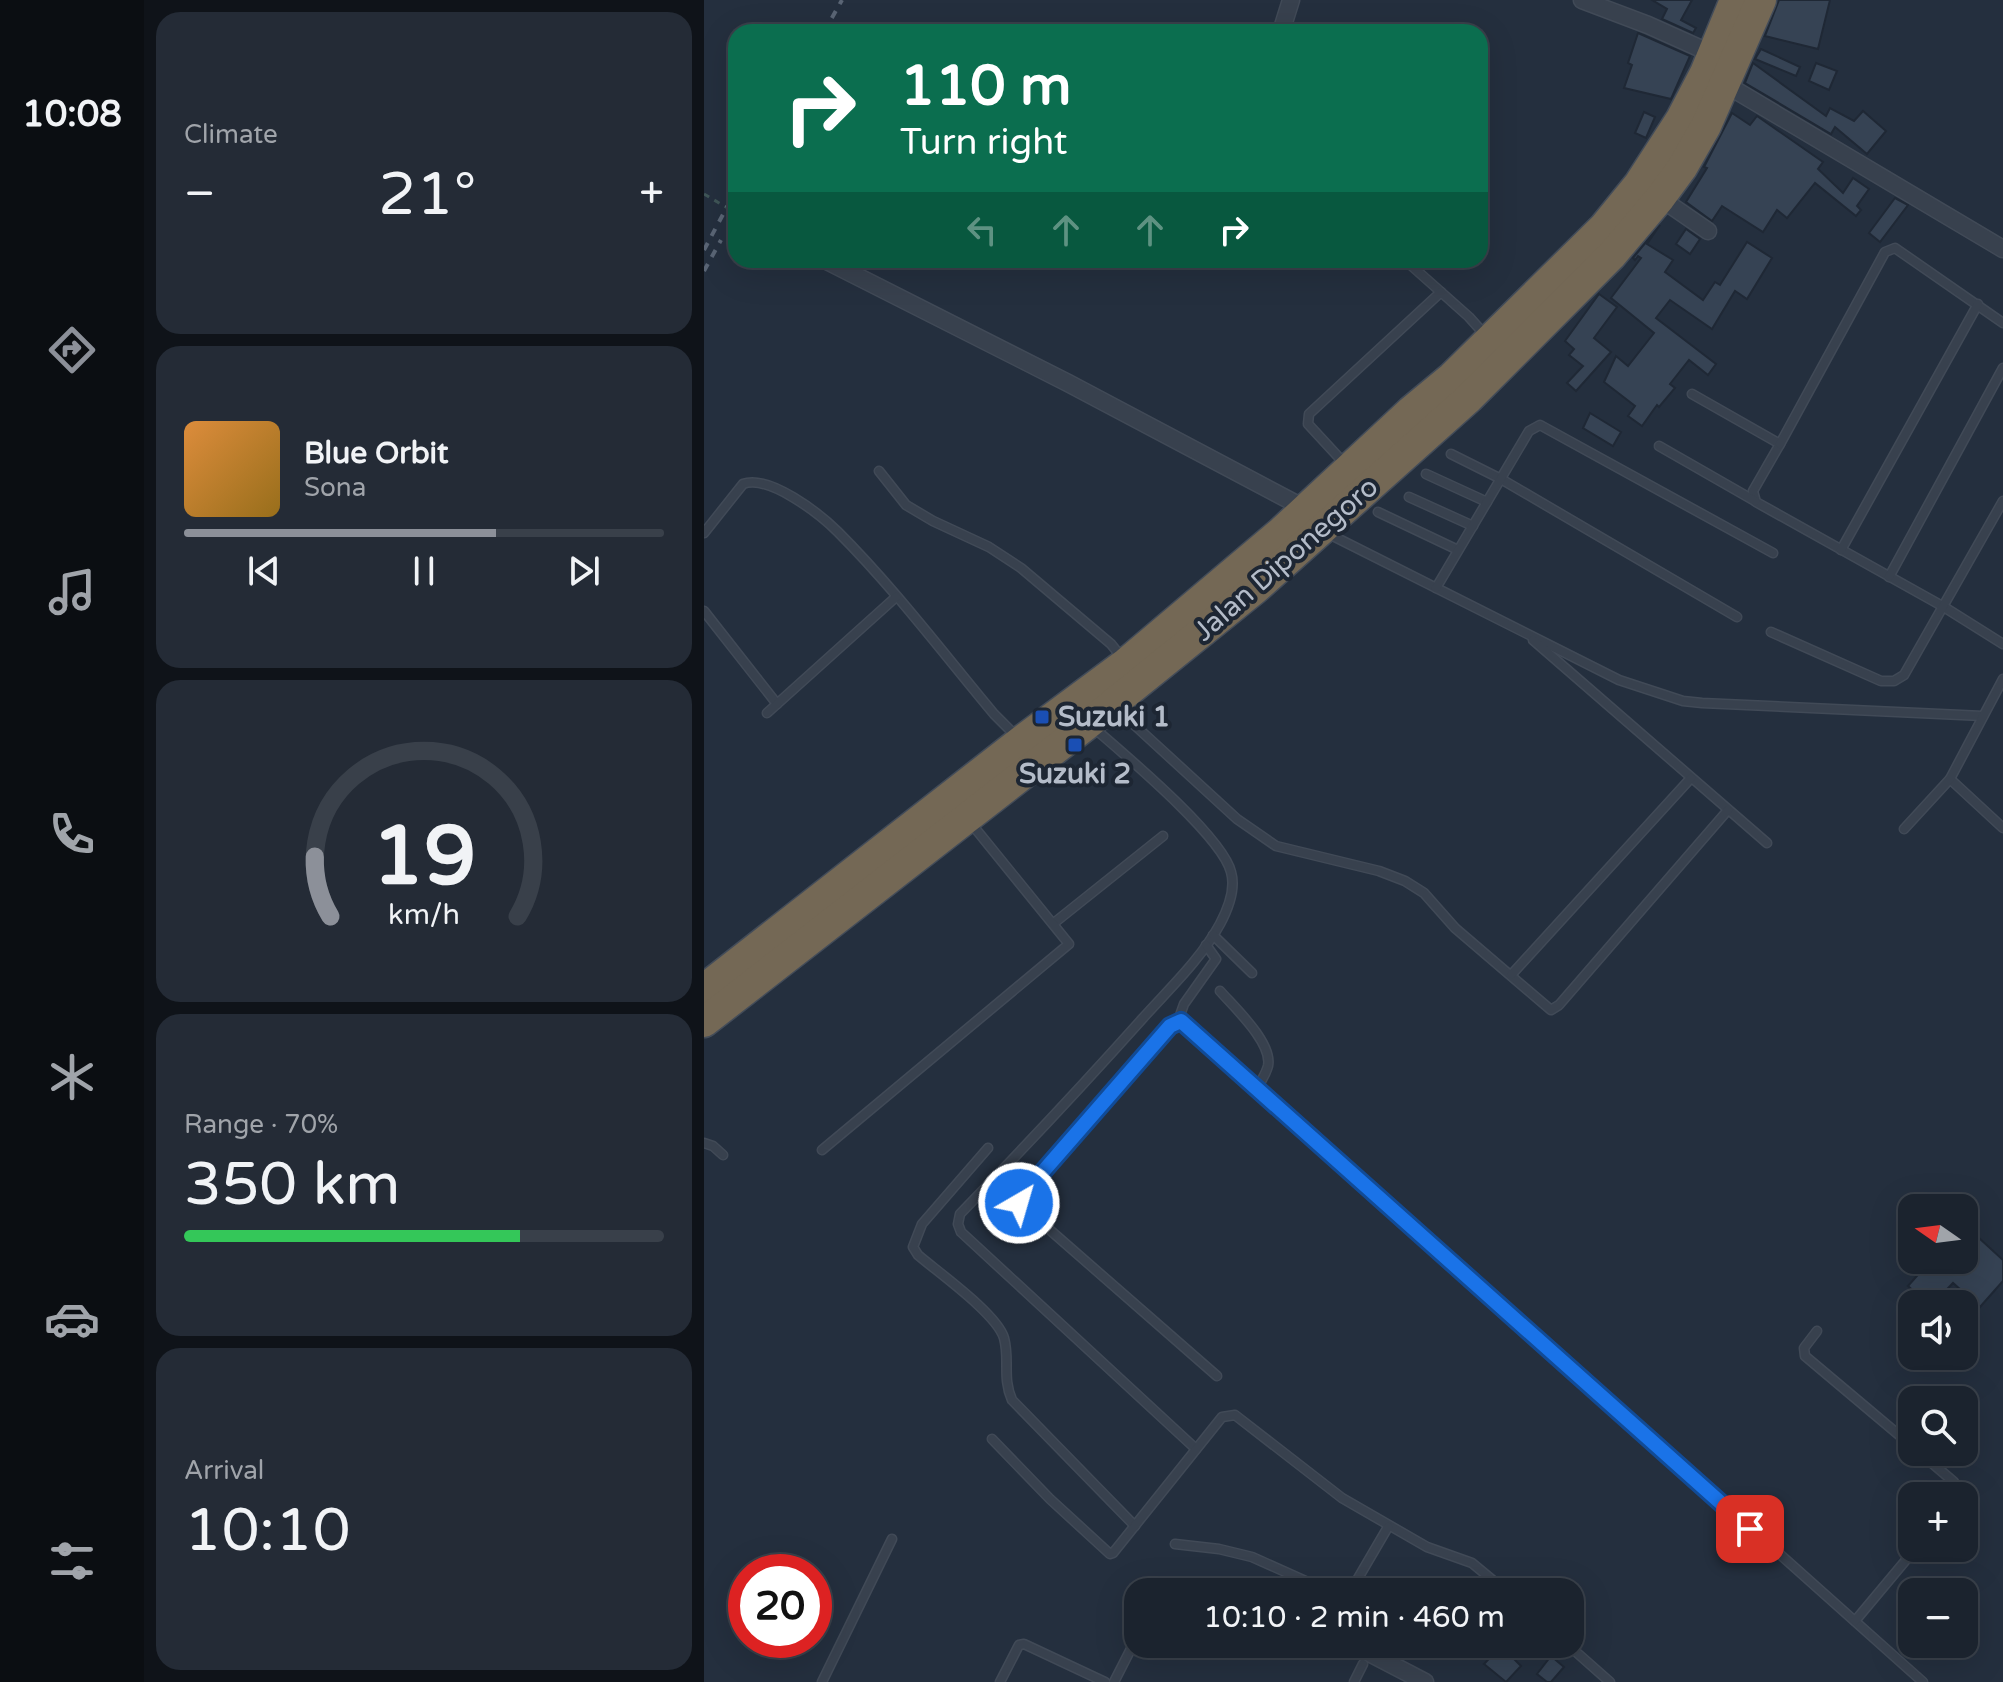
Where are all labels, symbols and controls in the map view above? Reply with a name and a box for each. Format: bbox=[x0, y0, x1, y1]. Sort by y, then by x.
text: 110 m bbox=[900, 53, 1071, 120]
icon: right bbox=[768, 56, 872, 160]
text: 10:08 bbox=[22, 93, 122, 136]
text: Climate bbox=[184, 119, 278, 150]
text: Turn right bbox=[900, 121, 1067, 164]
text: 21° bbox=[378, 159, 476, 231]
text: − bbox=[184, 168, 215, 221]
text: + bbox=[639, 168, 664, 221]
icon: left bbox=[960, 208, 1004, 252]
icon: ahead bbox=[1044, 208, 1088, 252]
icon: ahead bbox=[1128, 208, 1172, 252]
icon: right bbox=[1212, 208, 1256, 252]
icon: directions bbox=[44, 322, 100, 378]
text: Blue Orbit bbox=[304, 435, 449, 472]
street label: Jalan Diponegoro bbox=[1187, 470, 1385, 648]
text: Sona bbox=[304, 472, 366, 503]
icon: previous bbox=[242, 549, 286, 593]
icon: pause bbox=[402, 549, 446, 593]
icon: next bbox=[562, 549, 606, 593]
icon: music bbox=[44, 564, 100, 620]
place label: Suzuki 1 bbox=[1058, 700, 1170, 734]
marker: Suzuki 1 bbox=[1033, 708, 1051, 726]
marker: Suzuki 2 bbox=[1066, 736, 1084, 754]
place label: Suzuki 2 bbox=[1019, 757, 1131, 791]
icon: phone bbox=[44, 806, 100, 862]
text: 19 bbox=[372, 807, 476, 907]
text: km/h bbox=[388, 898, 460, 932]
icon: climate bbox=[44, 1049, 100, 1105]
text: Range · 70% bbox=[184, 1109, 338, 1140]
text: 350 km bbox=[184, 1149, 400, 1221]
position arrow bbox=[977, 1161, 1061, 1245]
north arrow bbox=[1898, 1194, 1978, 1274]
map controls bbox=[1898, 1194, 1978, 1658]
button: sound bbox=[1898, 1290, 1978, 1370]
icon: car bbox=[44, 1291, 100, 1347]
button: search bbox=[1898, 1386, 1978, 1466]
text: Arrival bbox=[184, 1455, 264, 1486]
button: + bbox=[1898, 1482, 1978, 1562]
text: 10:10 bbox=[184, 1495, 350, 1567]
pin bbox=[1716, 1495, 1784, 1563]
icon: arrive bbox=[1728, 1507, 1772, 1551]
icon: filters bbox=[44, 1533, 100, 1589]
speed limit sign: 20 bbox=[728, 1554, 832, 1658]
button: − bbox=[1898, 1578, 1978, 1658]
text: 10:10 · 2 min · 460 m bbox=[1203, 1599, 1505, 1636]

